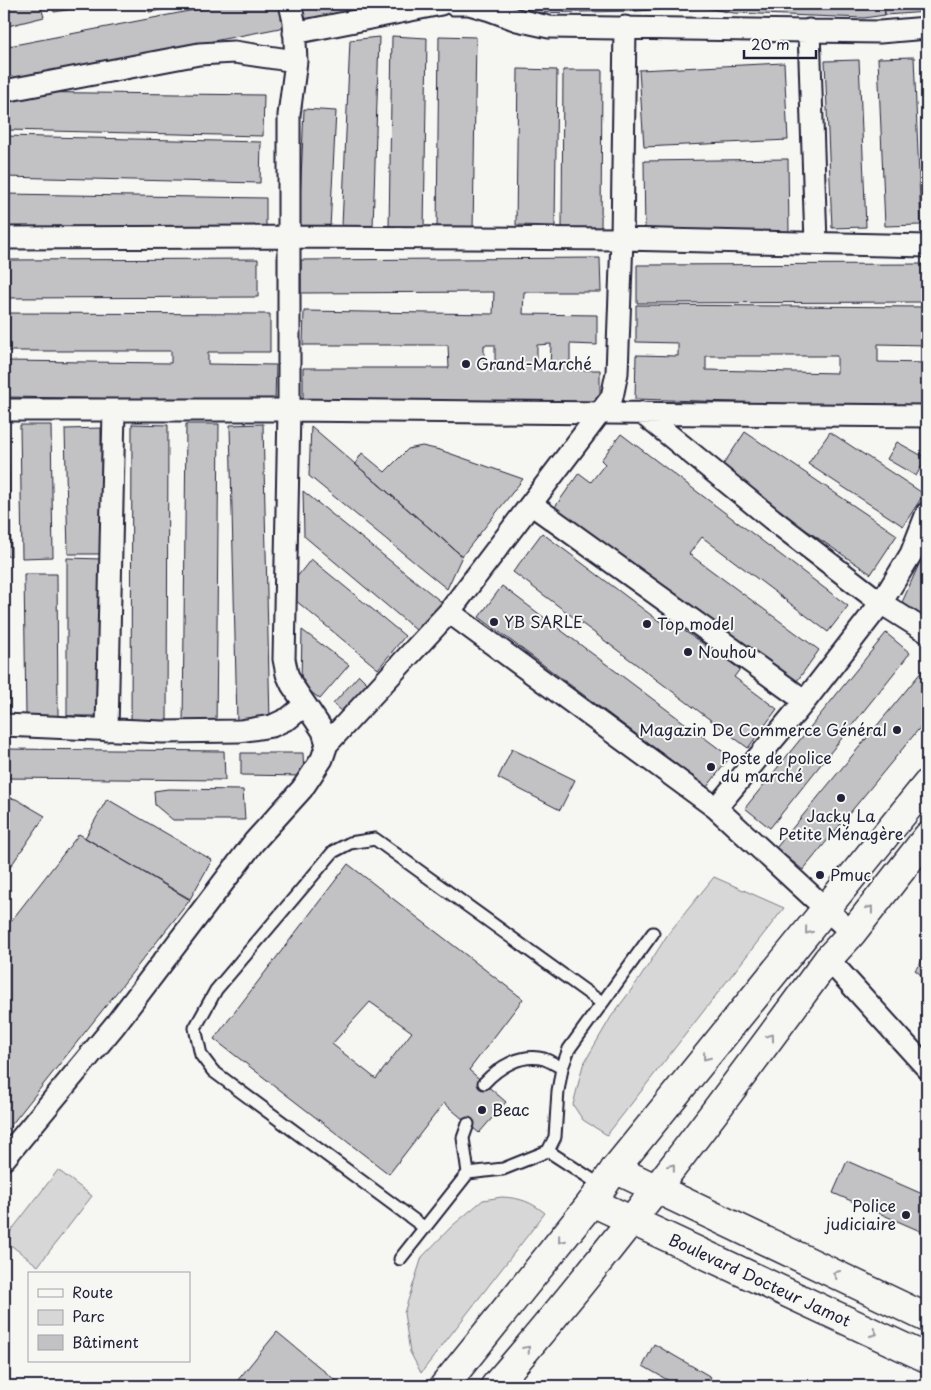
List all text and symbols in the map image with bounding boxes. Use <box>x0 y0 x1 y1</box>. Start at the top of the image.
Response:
scale bar <box>744 28 816 60</box>
text: 20 m <box>751 32 790 55</box>
place label: Grand-Marché <box>476 351 592 375</box>
marker: Grand-Marché <box>460 358 472 370</box>
place label: YB SARLE <box>504 609 583 633</box>
place label: Top model <box>657 611 734 635</box>
marker: YB SARLE <box>488 616 500 628</box>
marker: Top model <box>641 618 653 630</box>
place label: Nouhou <box>698 639 757 663</box>
marker: Nouhou <box>682 646 694 658</box>
place label: Magazin De Commerce Général <box>639 717 887 741</box>
marker: Magazin De Commerce Général <box>891 724 903 736</box>
place label: Poste de police du marché <box>721 745 832 787</box>
marker: Poste de police du marché <box>705 761 717 773</box>
marker: Jacky La Petite Ménagère <box>835 792 847 804</box>
place label: Jacky La Petite Ménagère <box>779 803 904 845</box>
place label: Pmuc <box>830 862 871 886</box>
marker: Pmuc <box>814 869 826 881</box>
one-way arrow <box>865 906 873 915</box>
one-way arrow <box>804 925 813 934</box>
one-way arrow <box>765 1034 773 1043</box>
one-way arrow <box>703 1051 711 1060</box>
place label: Beac <box>492 1097 529 1121</box>
marker: Beac <box>476 1104 488 1116</box>
one-way arrow <box>667 1164 675 1173</box>
place label: Police judiciaire <box>824 1193 896 1235</box>
marker: Police judiciaire <box>900 1209 912 1221</box>
street label: Boulevard Docteur Jamot <box>665 1226 855 1332</box>
one-way arrow <box>559 1234 567 1243</box>
one-way arrow <box>832 1270 841 1281</box>
legend <box>28 1272 190 1362</box>
text: Route <box>72 1280 113 1303</box>
text: Parc <box>72 1304 105 1327</box>
one-way arrow <box>869 1327 878 1337</box>
text: Bâtiment <box>72 1330 139 1353</box>
one-way arrow <box>521 1346 530 1355</box>

